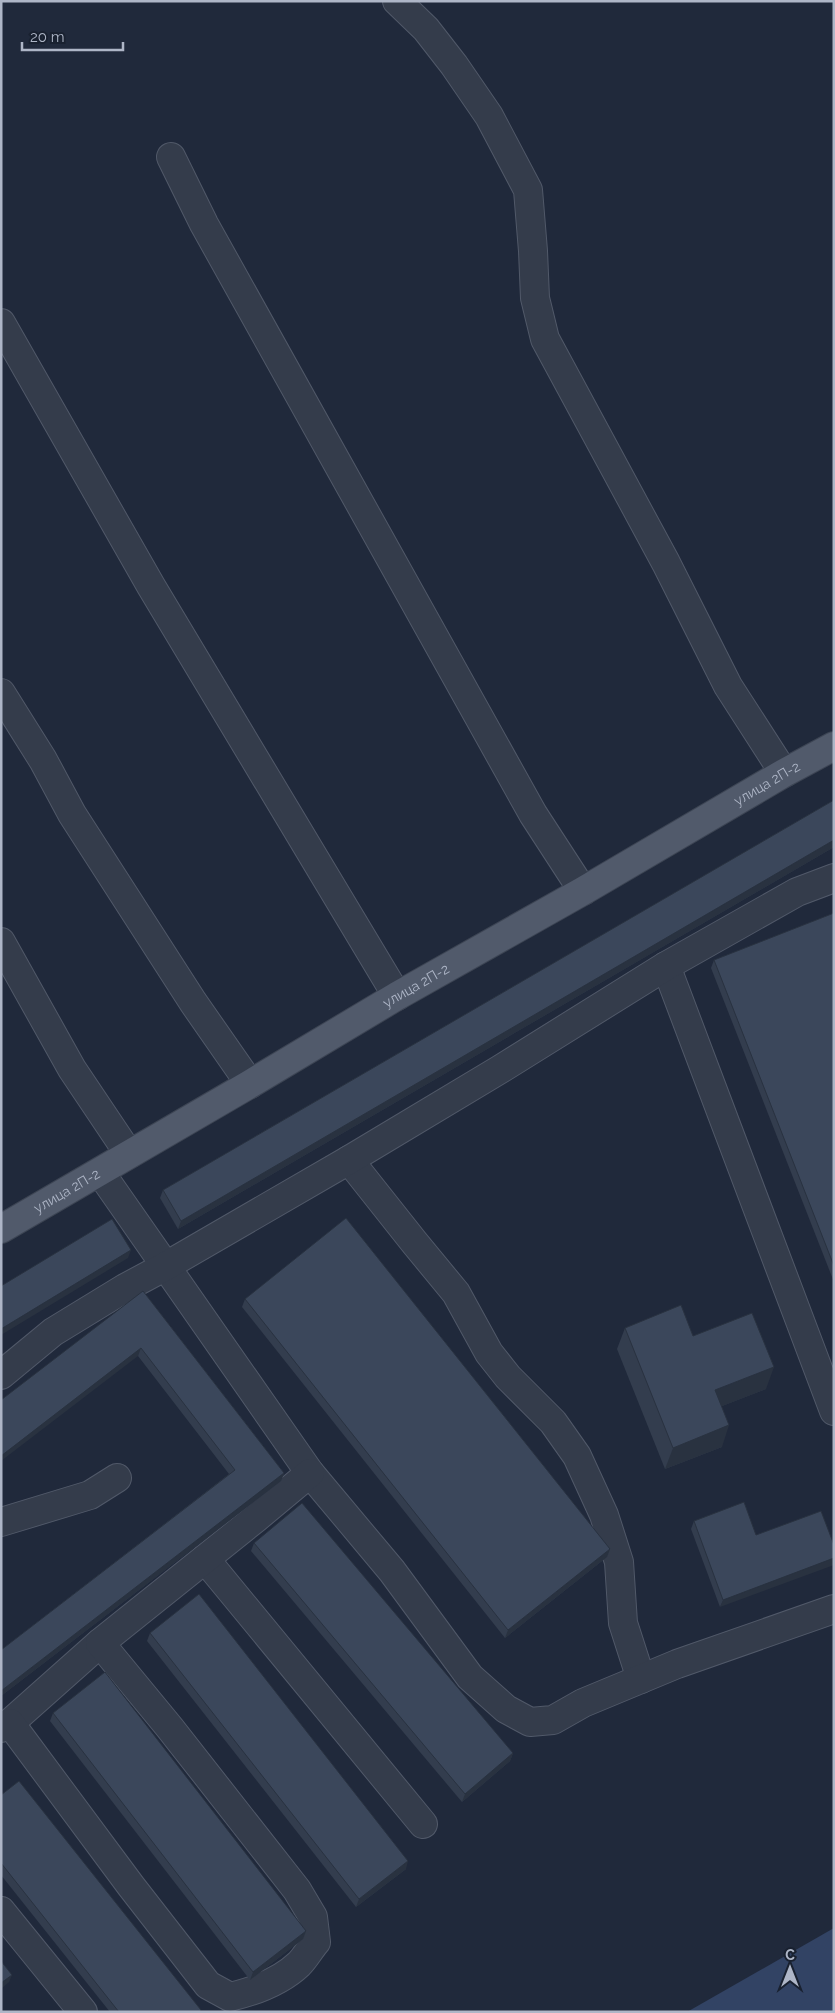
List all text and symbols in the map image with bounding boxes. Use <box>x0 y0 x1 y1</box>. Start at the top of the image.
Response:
scale bar <box>22 20 124 52</box>
text: 20 m <box>30 28 65 46</box>
street label: улица 2П-2 <box>731 758 802 809</box>
street label: улица 2П-2 <box>380 960 452 1011</box>
street label: улица 2П-2 <box>31 1165 103 1216</box>
north arrow <box>765 1943 815 1993</box>
text: С <box>785 1947 795 1963</box>

